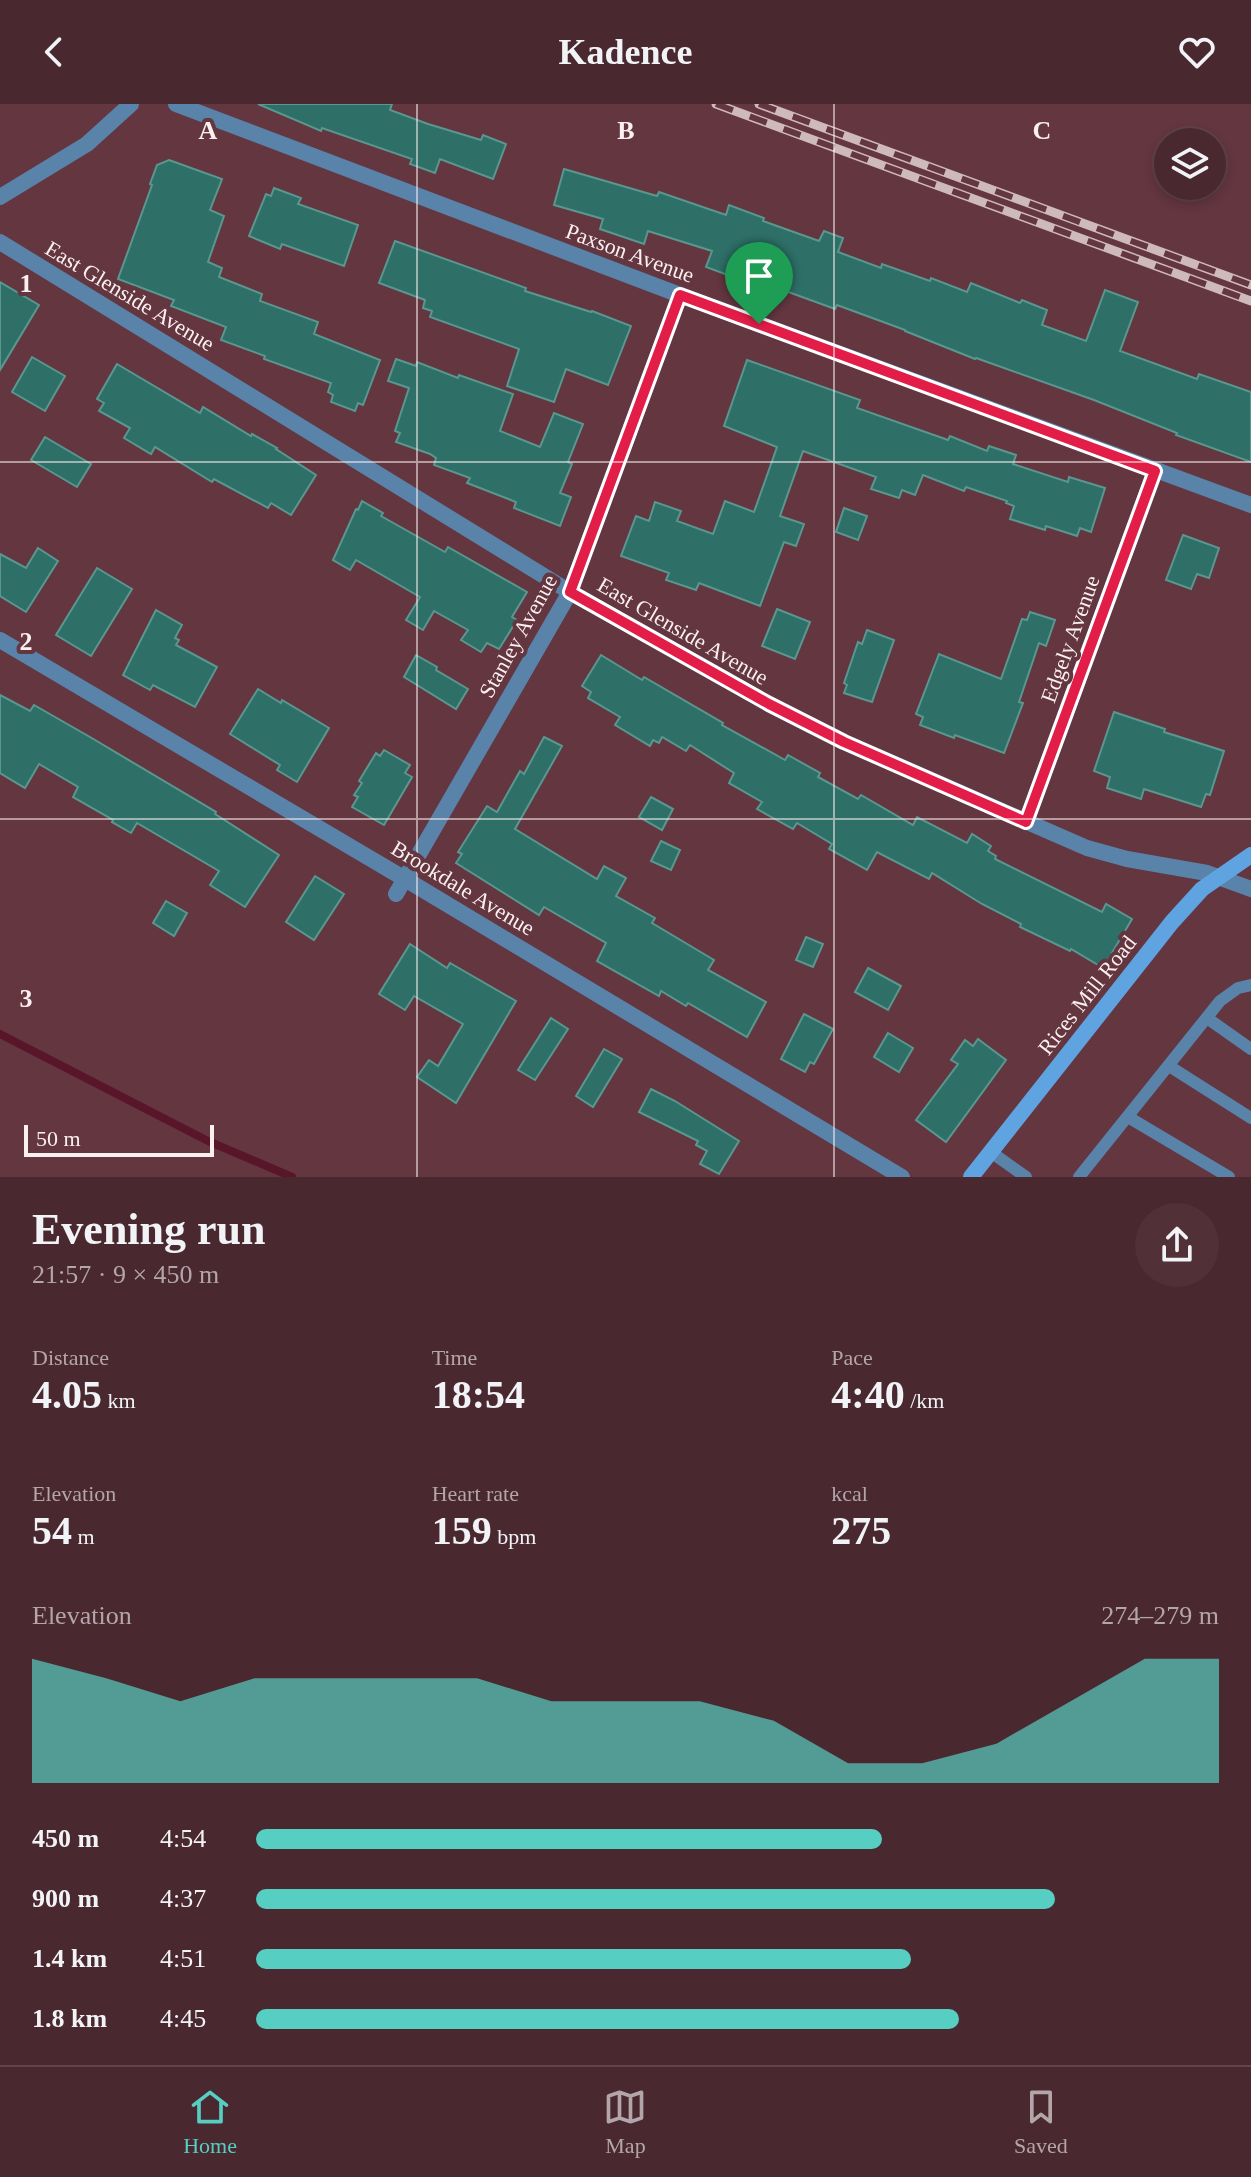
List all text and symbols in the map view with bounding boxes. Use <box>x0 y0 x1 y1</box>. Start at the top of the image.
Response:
icon: back <box>32 30 76 74</box>
icon: heart <box>1175 30 1219 74</box>
text: Kadence <box>559 32 692 72</box>
text: A <box>199 116 218 145</box>
text: B <box>617 116 635 145</box>
text: C <box>1033 116 1051 145</box>
map controls <box>1154 128 1226 200</box>
button: layers <box>1154 128 1226 200</box>
street label: Paxson Avenue <box>562 218 698 288</box>
street label: East Glenside Avenue <box>41 236 219 356</box>
pin <box>725 242 793 324</box>
icon: arrive <box>737 254 781 298</box>
text: 1 <box>20 269 33 298</box>
street label: Stanley Avenue <box>474 570 562 702</box>
street label: East Glenside Avenue <box>593 572 773 690</box>
street label: Edgely Avenue <box>1035 572 1105 706</box>
text: 2 <box>20 627 33 656</box>
street label: Brookdale Avenue <box>387 835 539 941</box>
street label: Rices Mill Road <box>1033 930 1141 1060</box>
text: 3 <box>20 984 33 1013</box>
scale bar <box>24 1121 214 1157</box>
text: 50 m <box>36 1126 81 1151</box>
button: share <box>1135 1203 1219 1287</box>
text: Evening run <box>32 1205 266 1254</box>
text: 21:57 · 9 × 450 m <box>32 1260 219 1289</box>
text: Distance <box>32 1345 109 1370</box>
text: Time <box>432 1345 477 1370</box>
text: Pace <box>831 1345 873 1370</box>
text: 4.05 <box>32 1372 102 1417</box>
text: 18:54 <box>432 1372 525 1417</box>
text: 4:40 <box>831 1372 905 1417</box>
text: km <box>102 1388 136 1413</box>
text: /km <box>905 1388 944 1413</box>
text: Elevation <box>32 1481 116 1506</box>
text: Heart rate <box>432 1481 519 1506</box>
text: kcal <box>831 1481 868 1506</box>
text: 54 <box>32 1508 72 1553</box>
text: 159 <box>432 1508 492 1553</box>
text: 275 <box>831 1508 891 1553</box>
text: m <box>72 1524 95 1549</box>
text: bpm <box>492 1524 536 1549</box>
text: Elevation <box>32 1601 132 1630</box>
text: 274–279 m <box>1101 1601 1219 1630</box>
text: 450 m <box>32 1824 99 1853</box>
text: 4:54 <box>160 1824 206 1853</box>
text: 900 m <box>32 1884 99 1913</box>
text: 4:37 <box>160 1884 206 1913</box>
text: 1.4 km <box>32 1944 107 1973</box>
text: 4:51 <box>160 1944 206 1973</box>
text: 1.8 km <box>32 2004 107 2033</box>
text: 4:45 <box>160 2004 206 2033</box>
tab: Home <box>183 2085 237 2159</box>
tab: Map <box>603 2085 647 2159</box>
tab: Saved <box>1014 2085 1068 2159</box>

